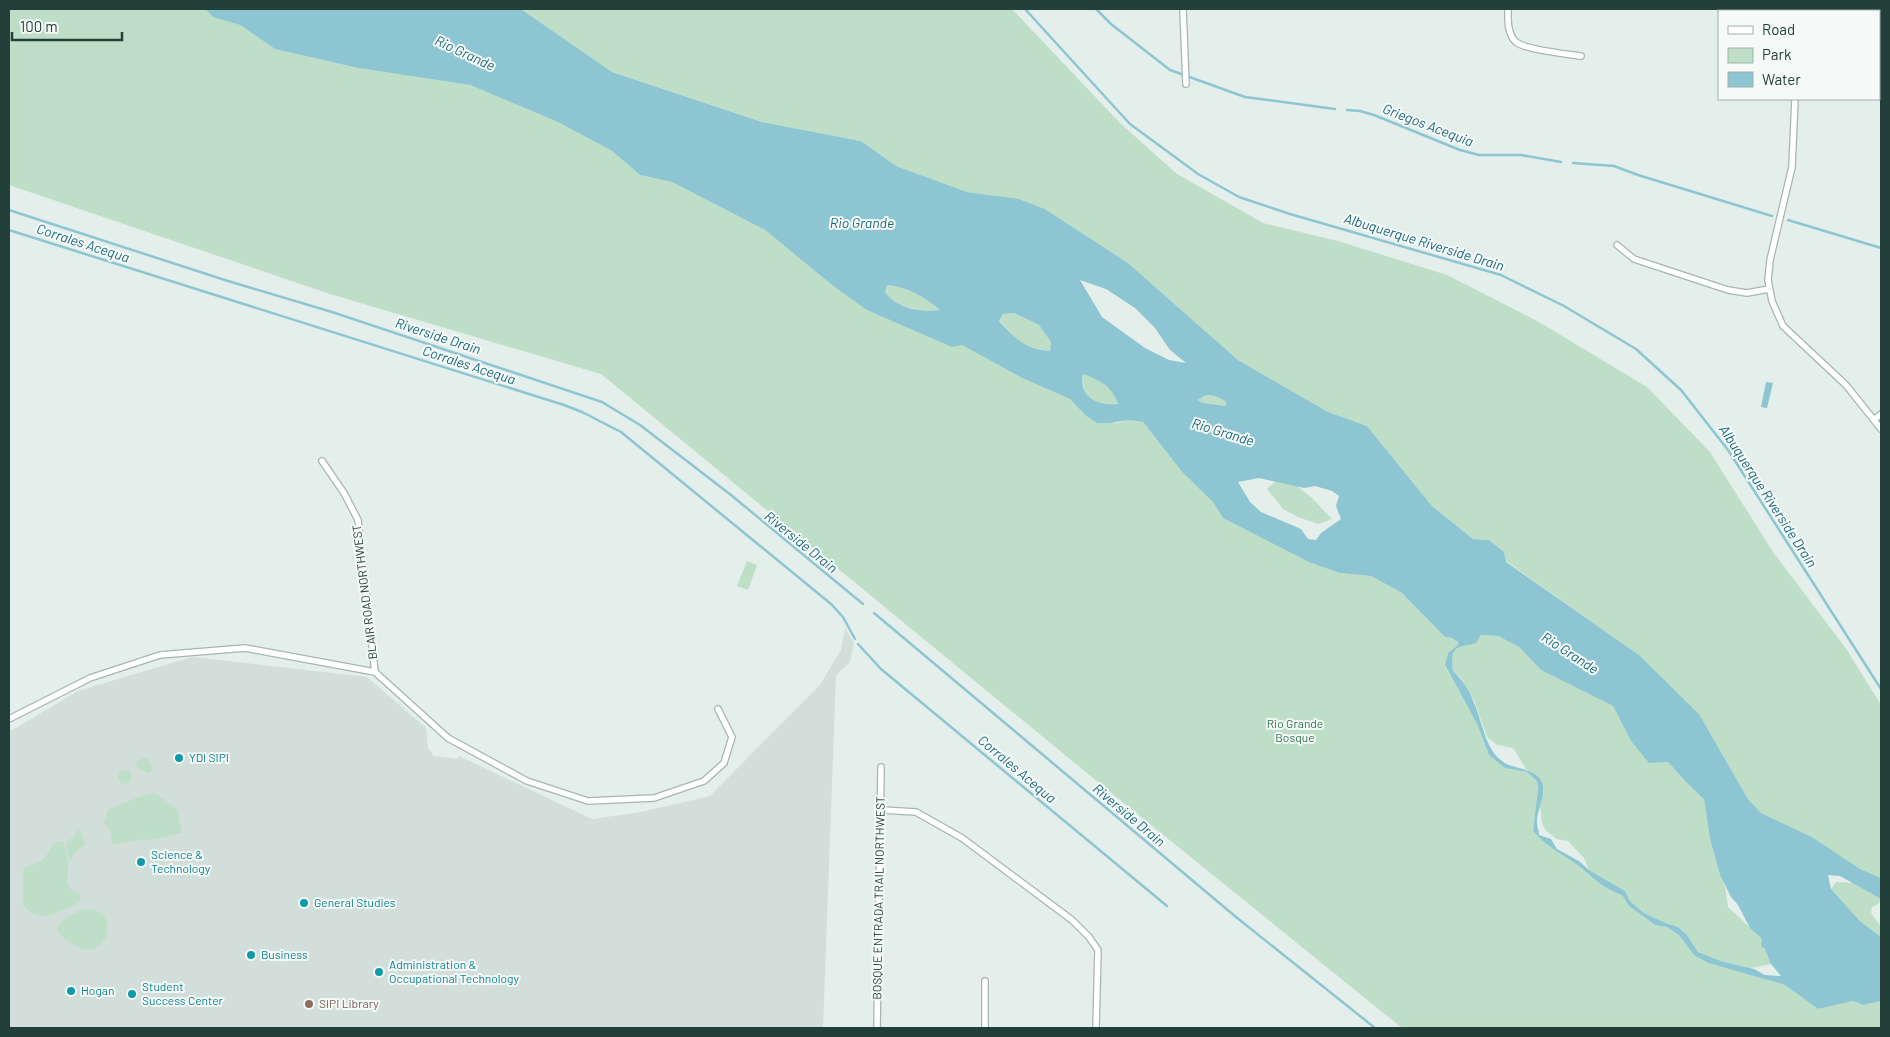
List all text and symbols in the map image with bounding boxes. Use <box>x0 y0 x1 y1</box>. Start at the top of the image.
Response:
scale bar <box>12 10 122 42</box>
legend <box>1718 10 1880 100</box>
text: 100 m <box>20 17 58 35</box>
text: Road <box>1762 20 1795 38</box>
water label: Rio Grande <box>432 31 498 74</box>
text: Park <box>1762 45 1792 63</box>
text: Water <box>1762 70 1801 88</box>
water label: Griegos Acequia <box>1380 99 1476 150</box>
water label: Albuquerque Riverside Drain <box>1342 209 1506 274</box>
water label: Rio Grande <box>830 214 894 231</box>
water label: Corrales Acequa <box>35 219 132 266</box>
water label: Riverside Drain <box>393 314 483 357</box>
water label: Corrales Acequa <box>421 341 518 388</box>
water label: Rio Grande <box>1190 414 1256 449</box>
water label: Albuquerque Riverside Drain <box>1716 421 1821 570</box>
water label: Riverside Drain <box>761 507 841 576</box>
street label: BLAIR ROAD NORTHWEST <box>349 524 379 660</box>
water label: Rio Grande <box>1539 628 1602 677</box>
park label: Rio Grande Bosque <box>1267 716 1323 744</box>
water label: Corrales Acequa <box>975 731 1060 806</box>
place label: YDI SIPI <box>189 750 229 764</box>
marker: YDI SIPI <box>173 752 185 764</box>
water label: Riverside Drain <box>1090 780 1169 850</box>
street label: BOSQUE ENTRADA TRAIL NORTHWEST <box>869 796 887 1000</box>
place label: Science & Technology <box>151 847 211 875</box>
marker: Science & Technology <box>135 856 147 868</box>
place label: General Studies <box>314 895 396 909</box>
marker: General Studies <box>298 897 310 909</box>
place label: Business <box>261 947 308 961</box>
marker: Business <box>245 949 257 961</box>
place label: Administration & Occupational Technology <box>389 957 520 985</box>
marker: Administration & Occupational Technology <box>373 966 385 978</box>
place label: Student Success Center <box>142 979 224 1007</box>
place label: Hogan <box>81 983 114 997</box>
marker: Hogan <box>65 985 77 997</box>
marker: Student Success Center <box>126 988 138 1000</box>
place label: SIPI Library <box>319 996 379 1010</box>
marker: SIPI Library <box>303 998 315 1010</box>

